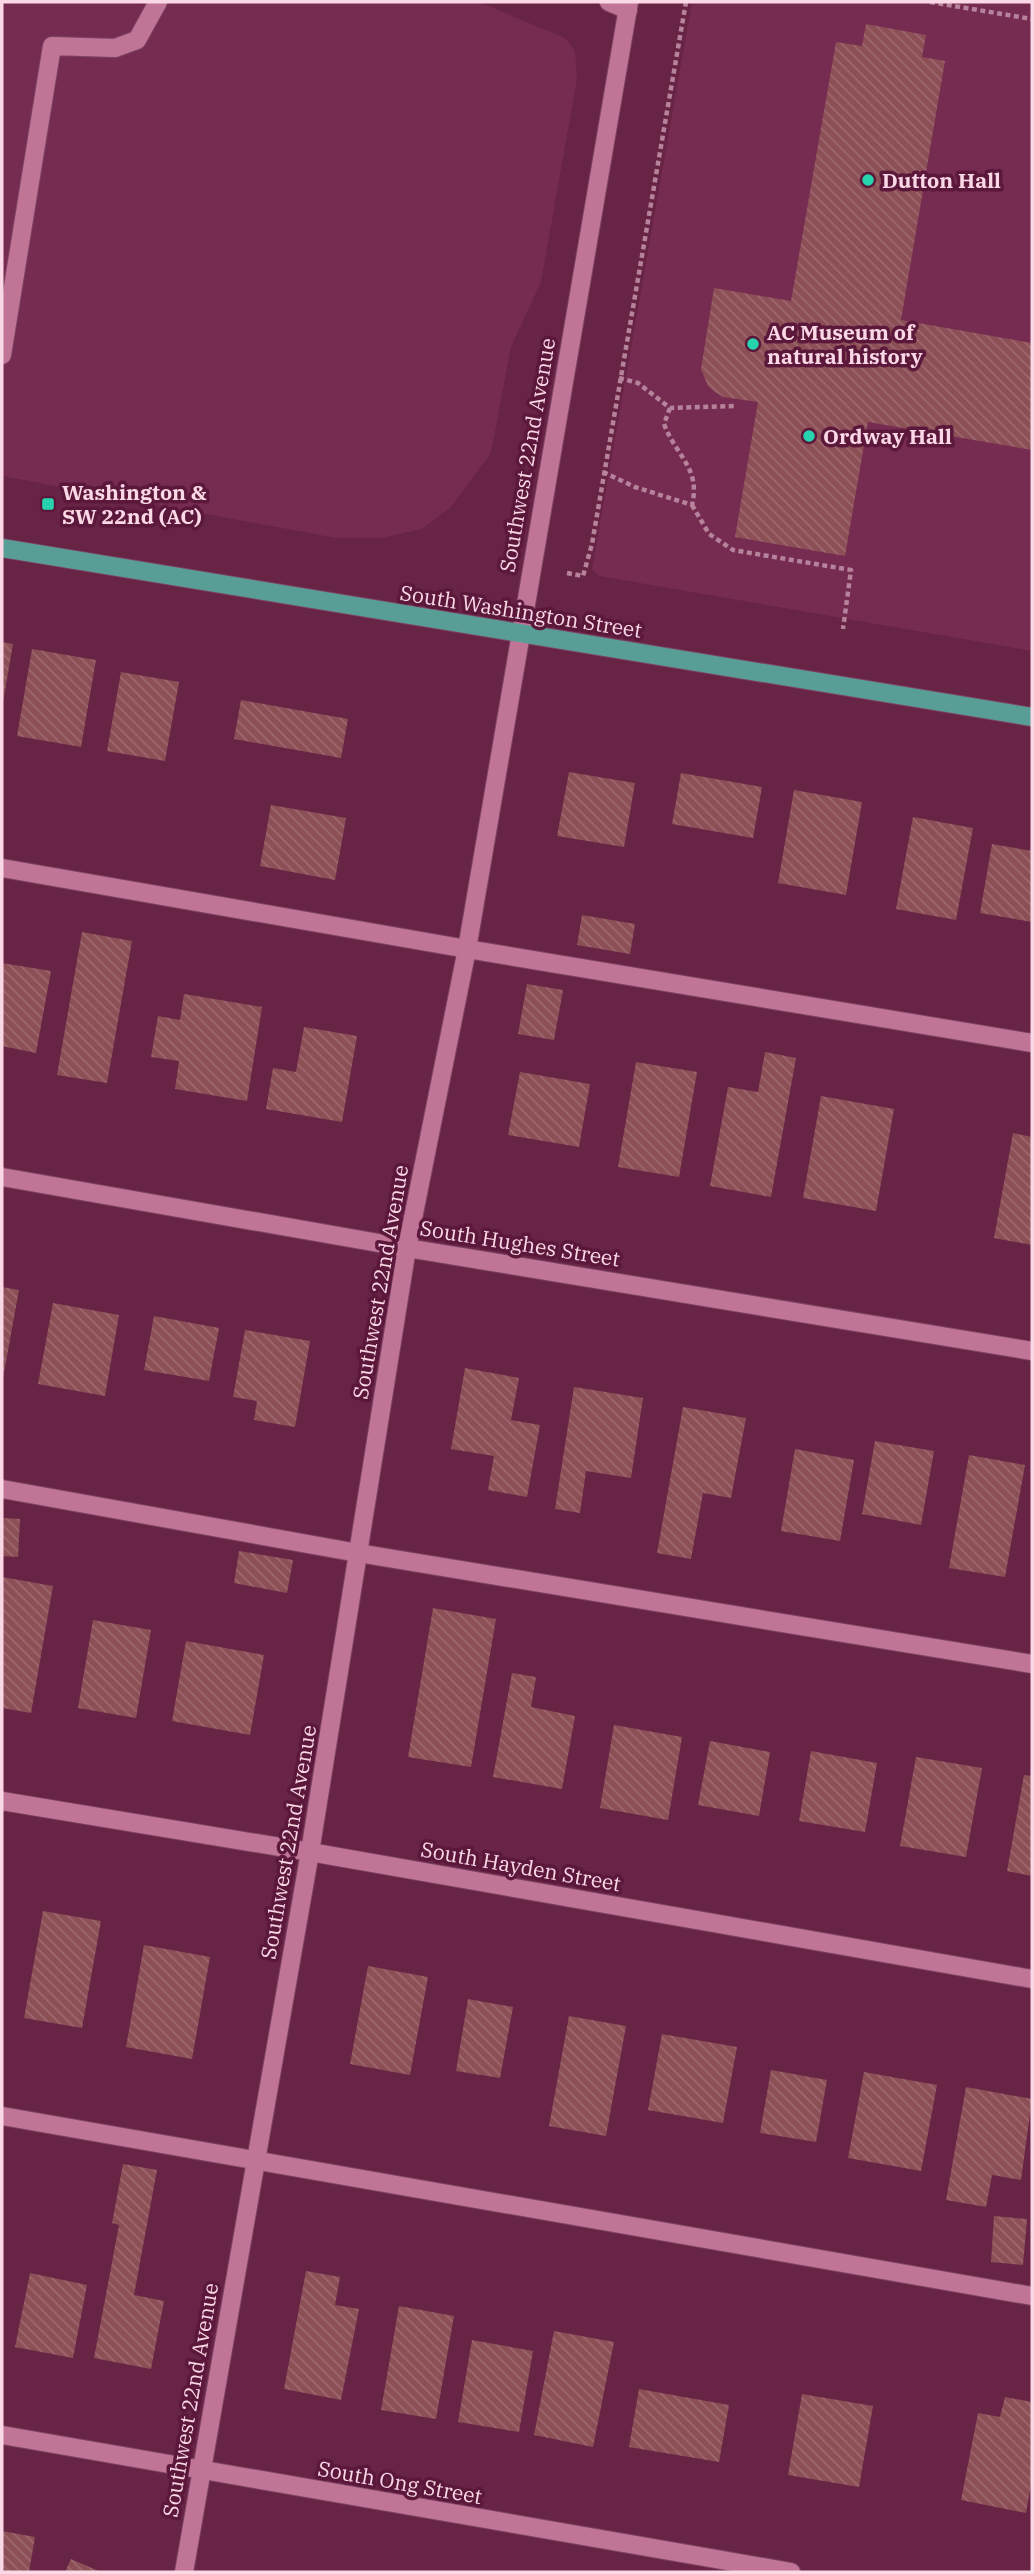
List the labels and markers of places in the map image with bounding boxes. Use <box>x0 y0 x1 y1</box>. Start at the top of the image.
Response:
place label: Dutton Hall <box>882 166 1001 194</box>
marker: Dutton Hall <box>860 172 876 188</box>
place label: AC Museum of natural history <box>767 318 923 370</box>
marker: AC Museum of natural history <box>745 336 761 352</box>
place label: Ordway Hall <box>823 422 952 450</box>
marker: Ordway Hall <box>801 428 817 444</box>
place label: Washington & SW 22nd (AC) <box>62 478 207 530</box>
marker: Washington & SW 22nd (AC) <box>40 496 56 512</box>

